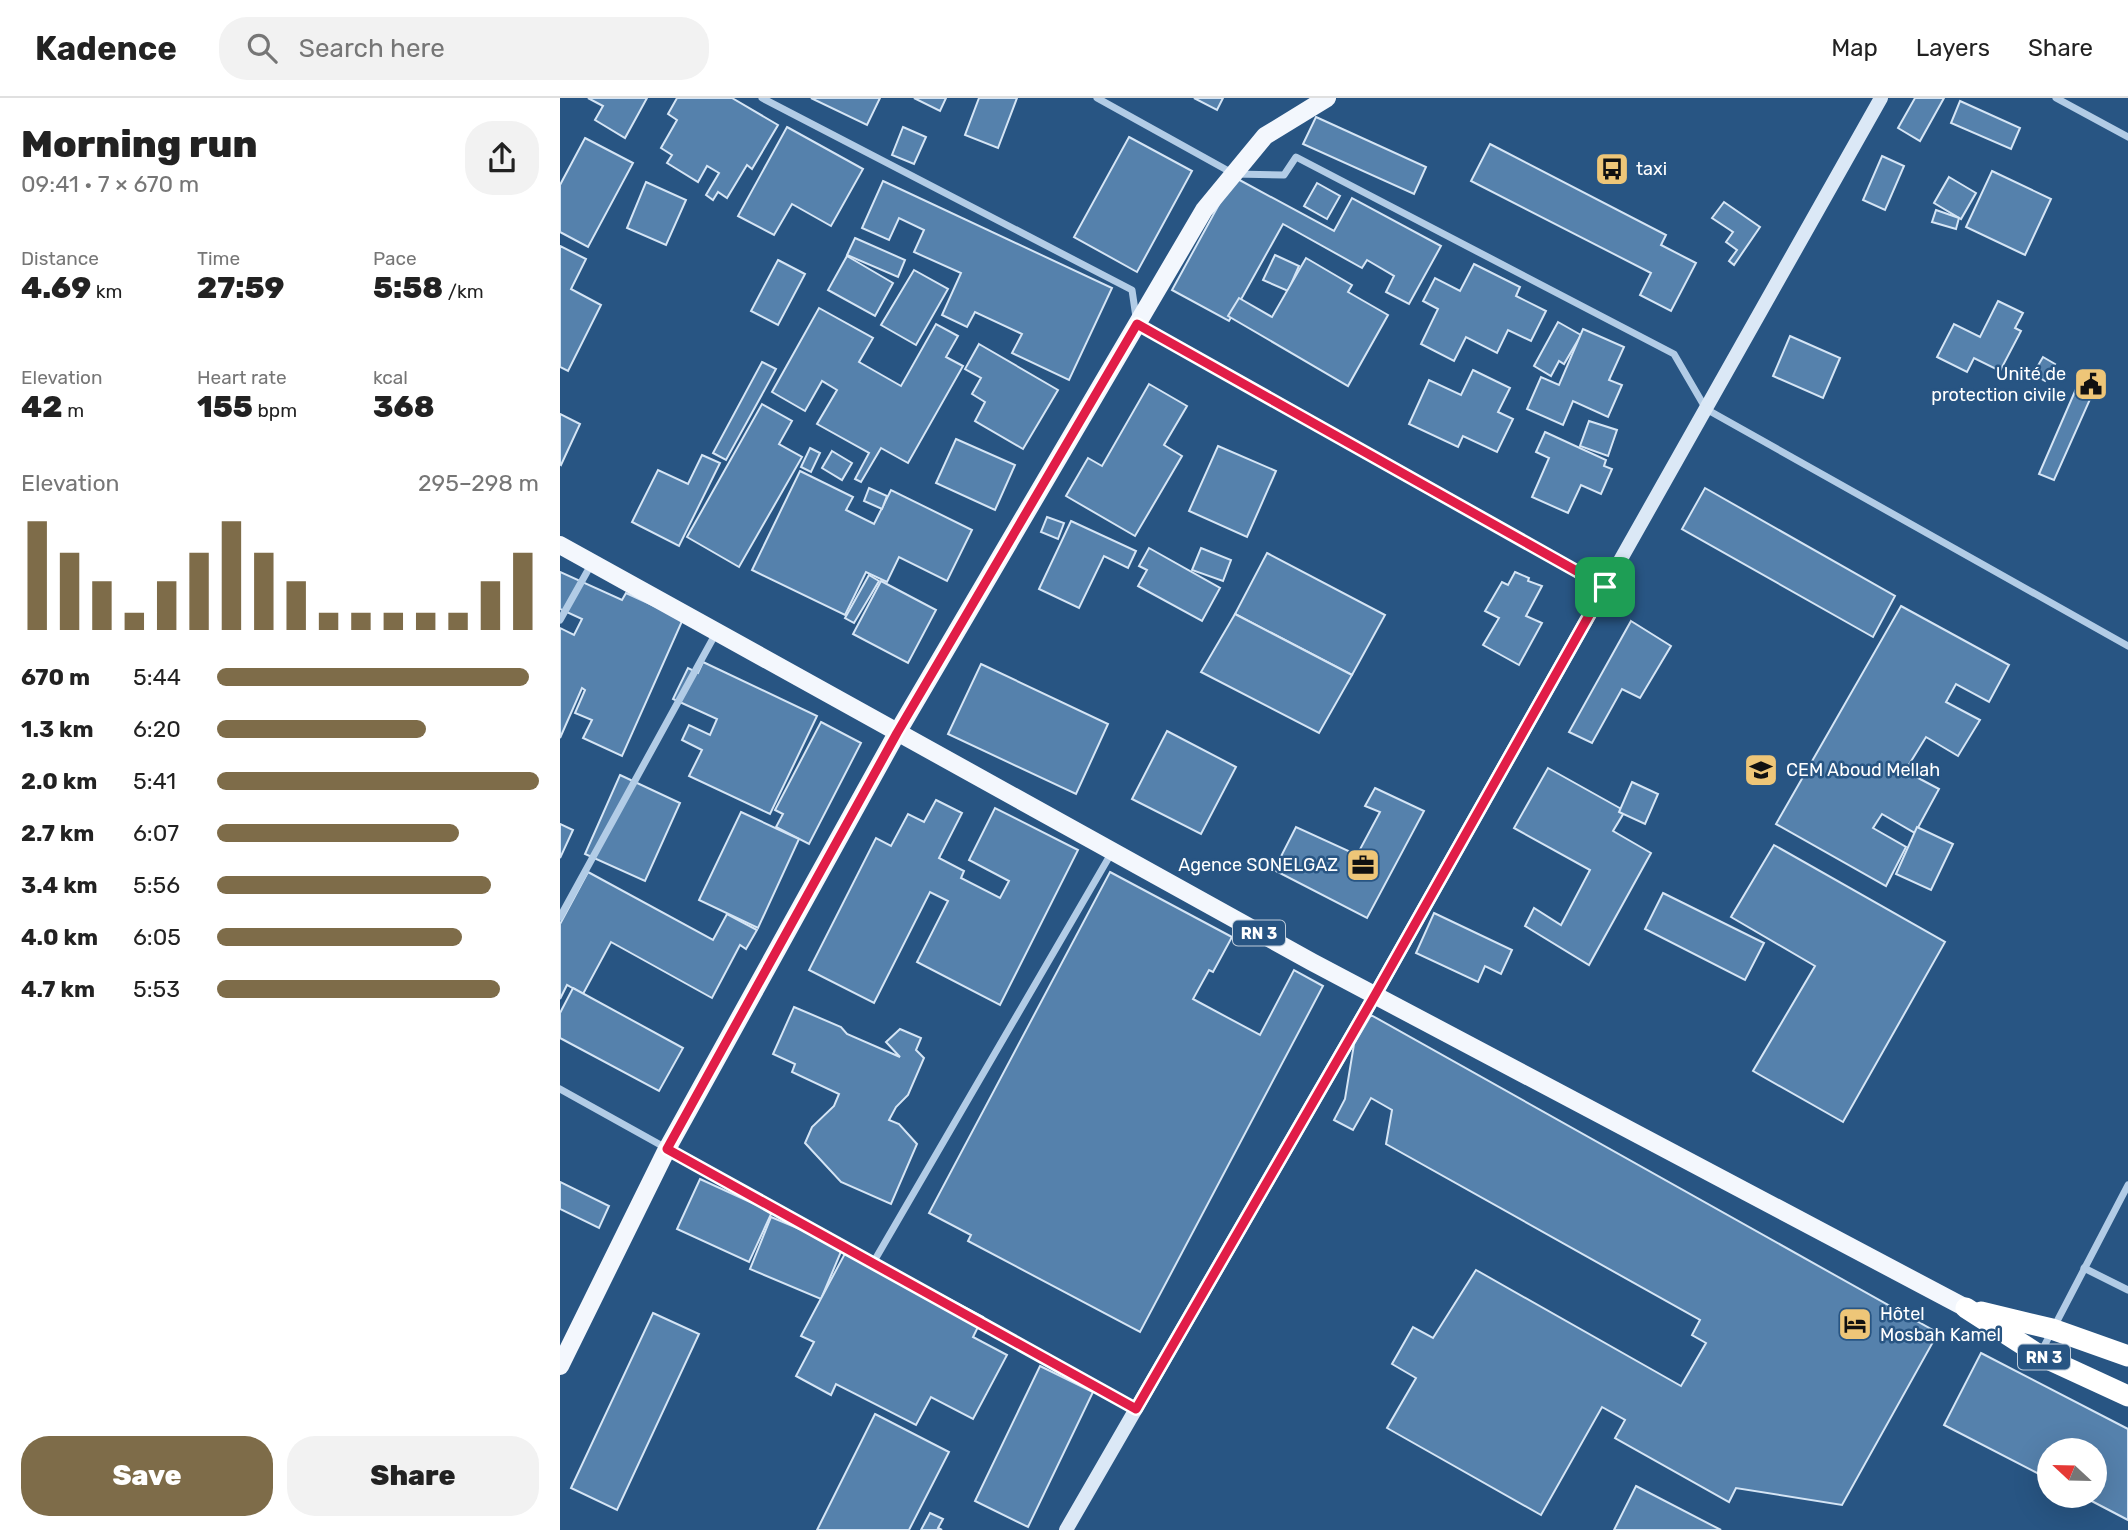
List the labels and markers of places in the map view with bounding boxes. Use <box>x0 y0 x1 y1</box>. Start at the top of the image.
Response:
bus stop icon: taxi <box>1593 150 1631 188</box>
place label: taxi <box>1636 158 1667 180</box>
place label: Unité de protection civile <box>1931 363 2066 406</box>
public building icon: Unité de protection civile <box>2072 365 2110 403</box>
pin <box>1575 557 1635 617</box>
school or university icon: CEM Aboud Mellah <box>1742 751 1780 789</box>
place label: CEM Aboud Mellah <box>1786 759 1940 781</box>
office icon: Agence SONELGAZ <box>1344 846 1382 884</box>
place label: Agence SONELGAZ <box>1178 854 1338 876</box>
place label: Hôtel Mosbah Kamel <box>1880 1303 2001 1346</box>
hotel icon: Hôtel Mosbah Kamel <box>1836 1305 1874 1343</box>

